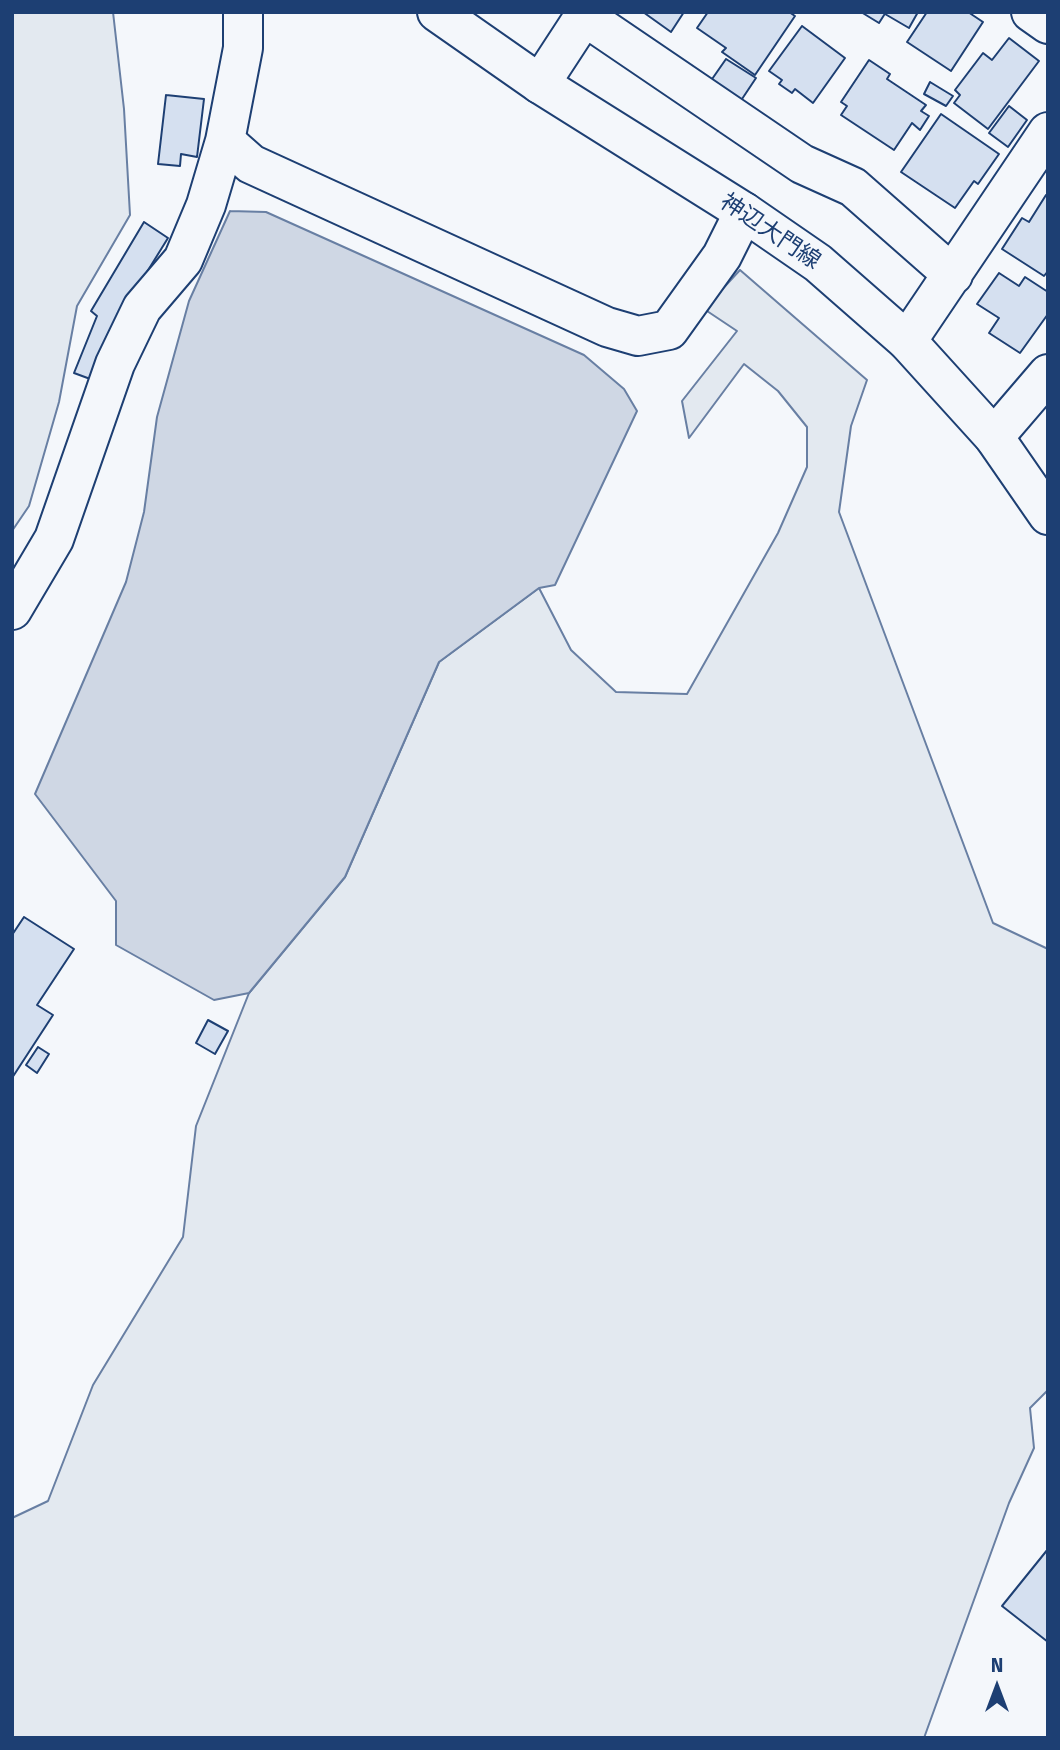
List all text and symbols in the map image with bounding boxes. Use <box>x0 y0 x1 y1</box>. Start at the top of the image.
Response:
street label: 神辺大門線 <box>715 188 825 276</box>
north arrow <box>962 1652 1032 1722</box>
text: N <box>991 1654 1003 1677</box>

